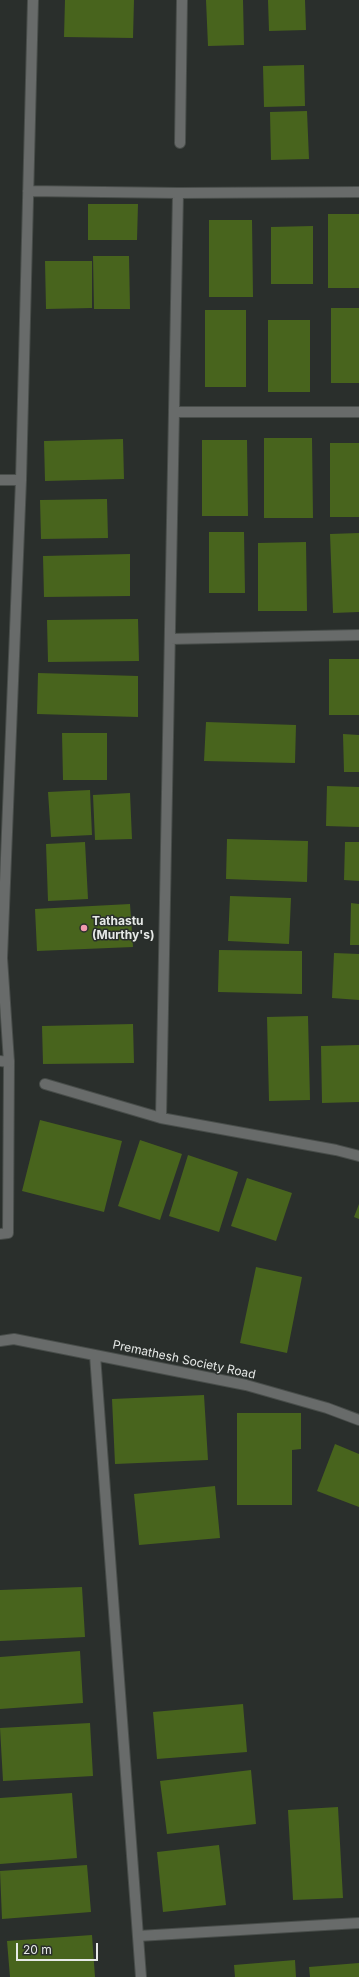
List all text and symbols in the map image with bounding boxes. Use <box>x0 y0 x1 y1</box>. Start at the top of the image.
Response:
place label: Tathastu (Murthy's) <box>92 914 154 942</box>
marker: Tathastu (Murthy's) <box>79 923 89 933</box>
street label: Premathesh Society Road <box>111 1338 257 1382</box>
scale bar <box>18 1935 100 1961</box>
text: 20 m <box>23 1942 52 1957</box>

